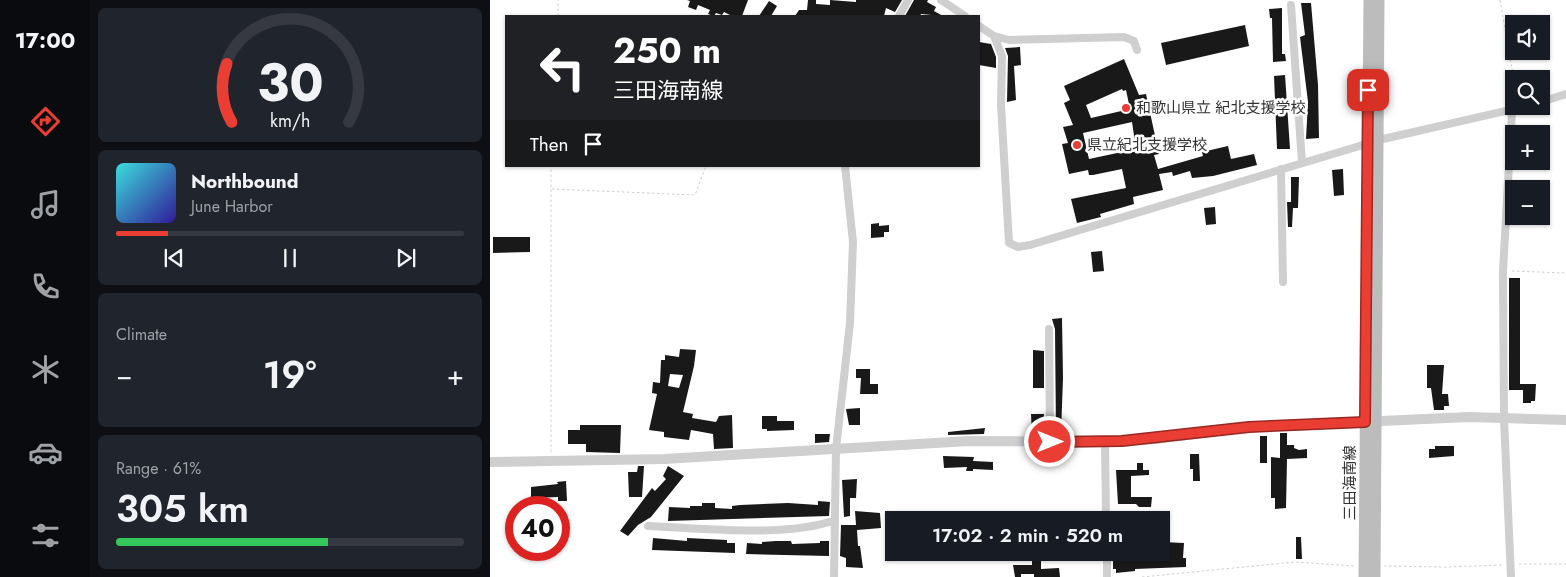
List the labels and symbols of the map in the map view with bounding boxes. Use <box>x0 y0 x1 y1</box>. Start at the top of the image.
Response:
pin <box>1347 69 1389 111</box>
place label: 和歌山県立 紀北支援学校 <box>1136 97 1306 119</box>
marker: 和歌山県立 紀北支援学校 <box>1120 102 1132 114</box>
place label: 県立紀北支援学校 <box>1087 134 1207 156</box>
marker: 県立紀北支援学校 <box>1071 139 1083 151</box>
position arrow <box>1023 415 1075 467</box>
street label: 三田海南線 <box>1339 445 1361 521</box>
speed limit sign: 40 <box>505 496 570 561</box>

